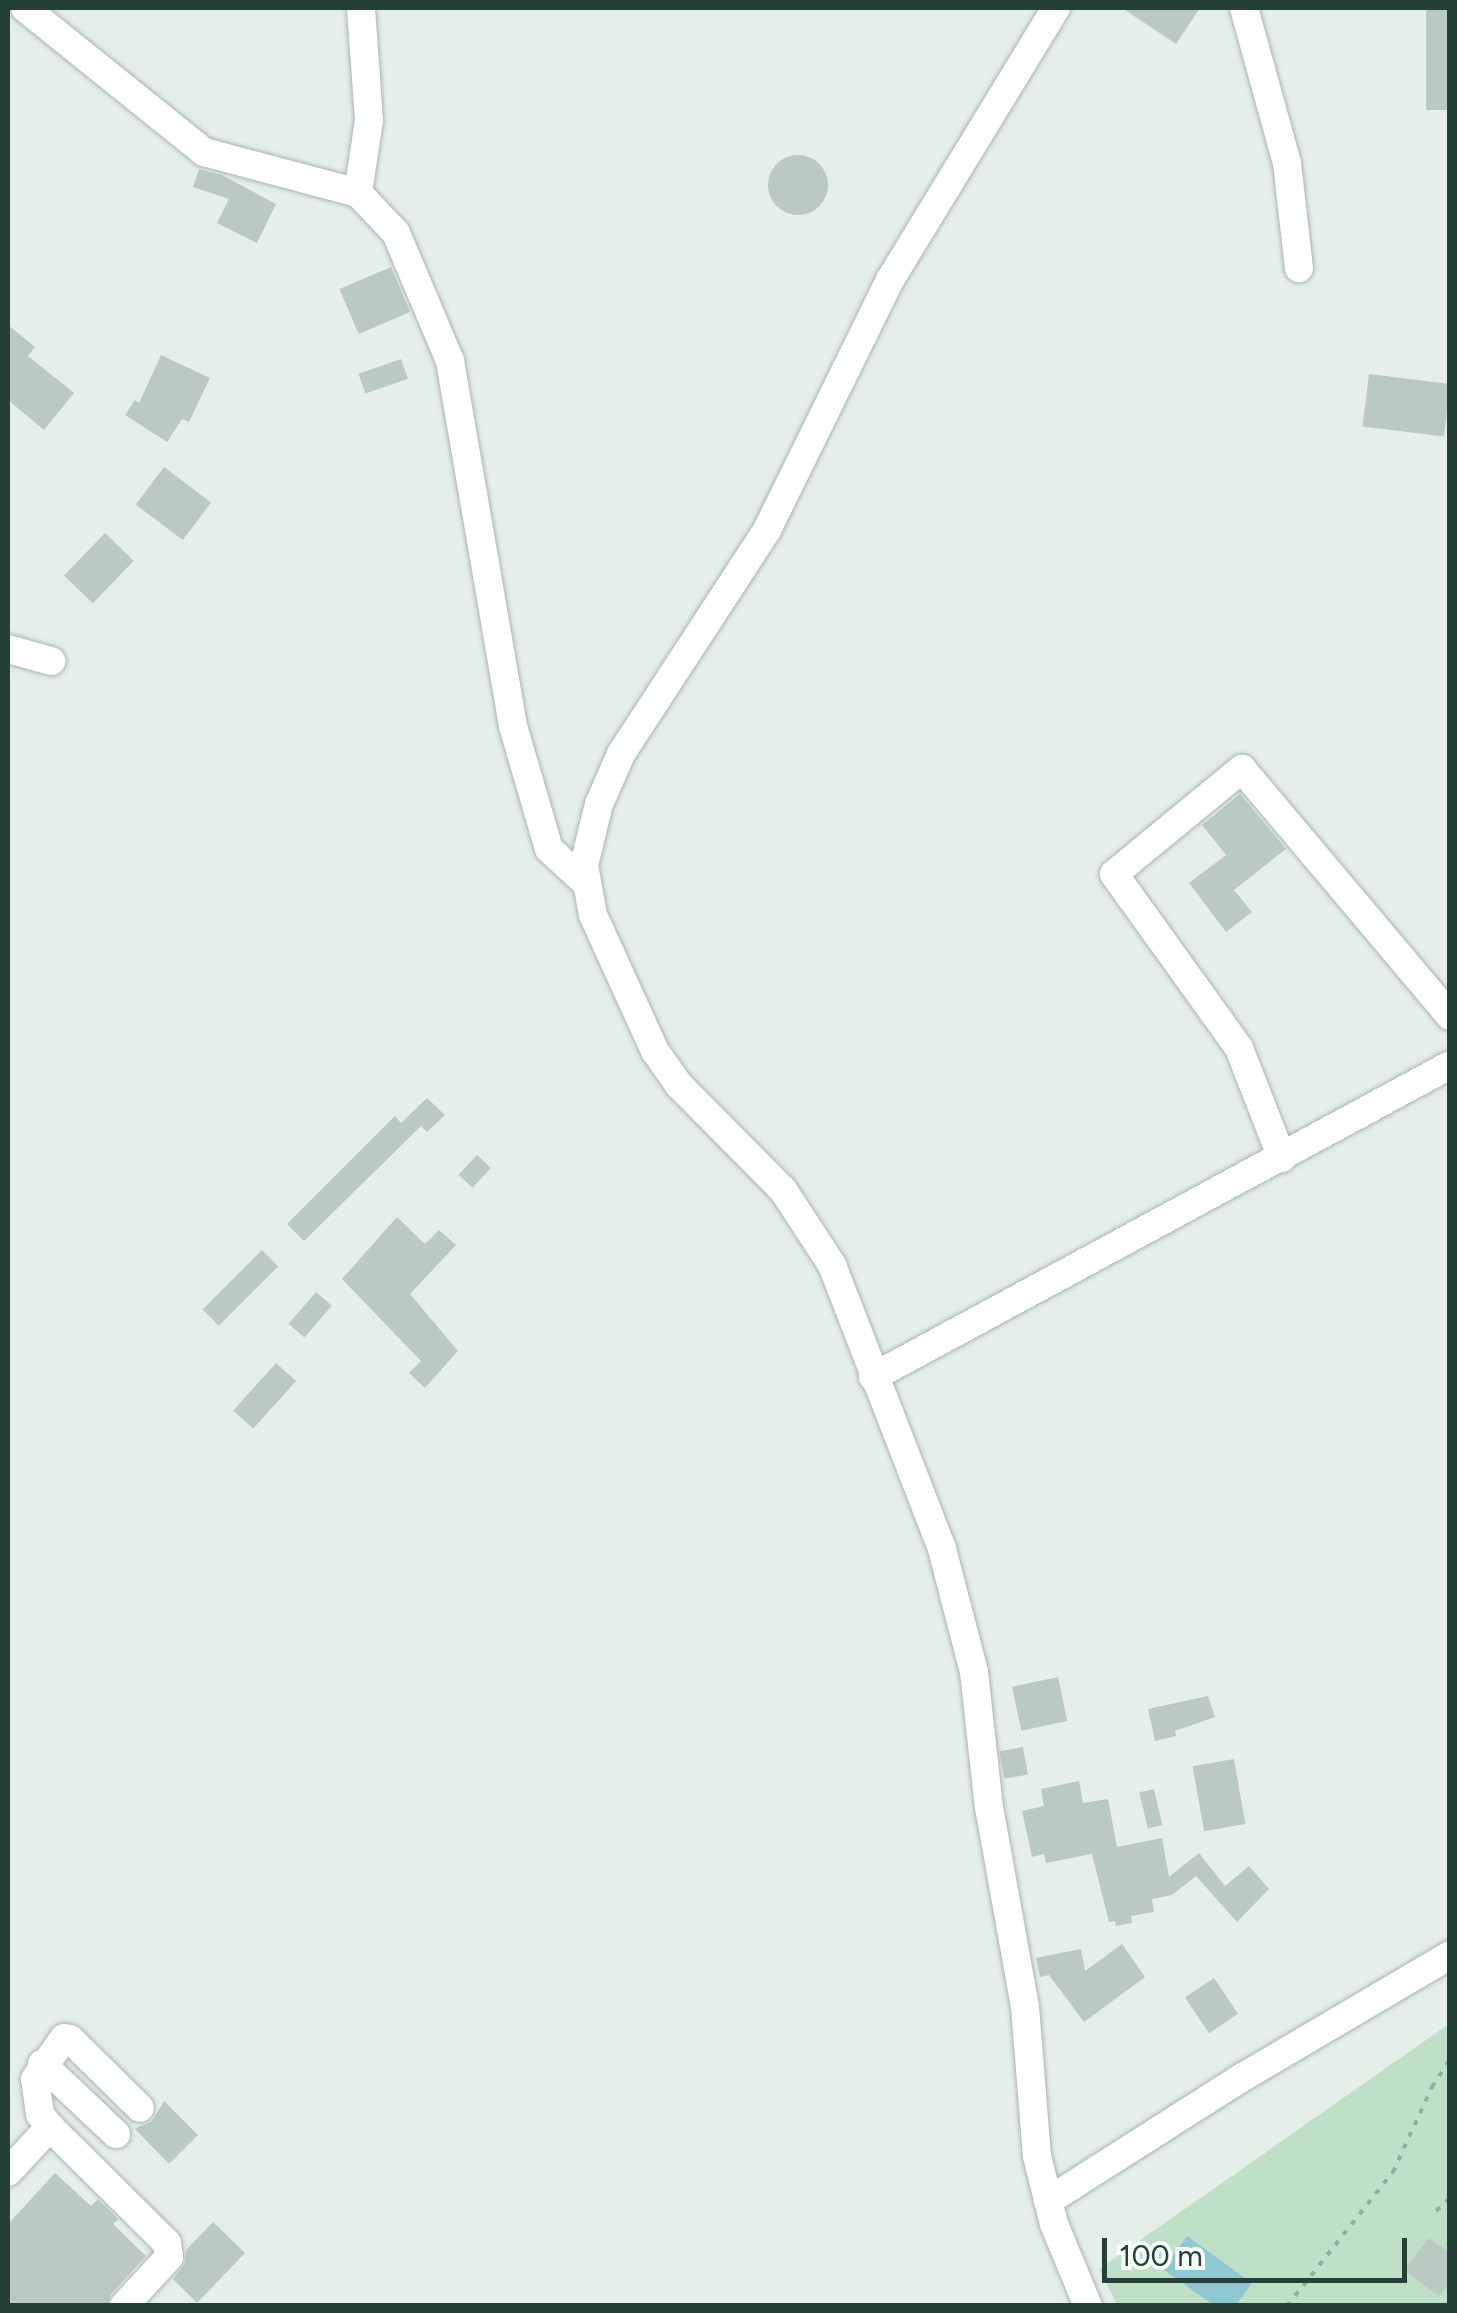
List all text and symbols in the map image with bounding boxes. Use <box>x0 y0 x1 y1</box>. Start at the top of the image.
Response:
scale bar <box>1107 2218 1412 2280</box>
text: 100 m <box>1119 2237 1203 2274</box>

